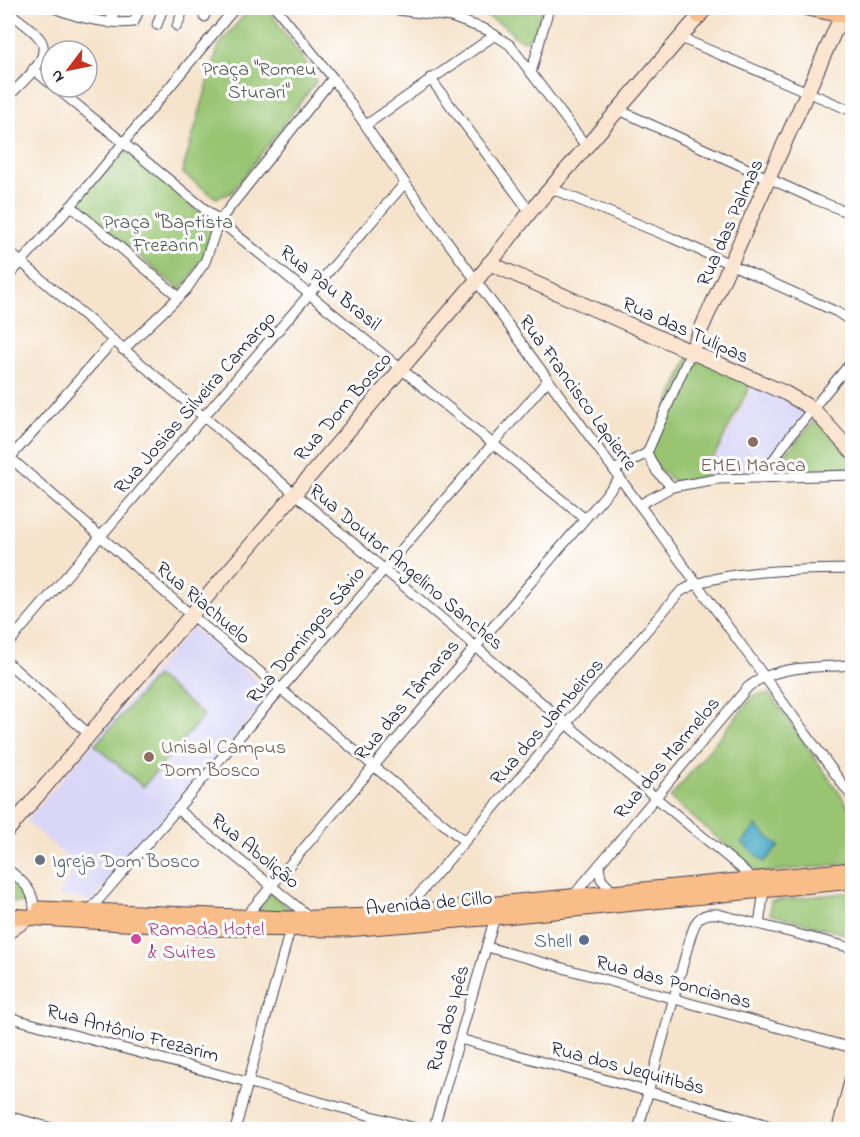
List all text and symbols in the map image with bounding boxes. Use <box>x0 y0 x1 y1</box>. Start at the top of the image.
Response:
north arrow <box>39 39 99 99</box>
park label: Praça "Romeu Sturari" <box>202 56 316 108</box>
text: N <box>45 65 71 87</box>
street label: Rua das Palmas <box>690 155 772 291</box>
park label: Praça "Baptista Frezarin" <box>103 209 233 261</box>
street label: Rua Pau Brasil <box>272 239 387 339</box>
street label: Rua das Tulipas <box>617 290 753 372</box>
street label: Rua Josias Silveira Camargo <box>108 306 285 502</box>
street label: Rua Francisco Lapierre <box>510 310 644 477</box>
street label: Rua Dom Bosco <box>288 346 400 469</box>
marker: EMEI Maraca <box>746 435 760 449</box>
place label: EMEI Maraca <box>700 452 806 481</box>
street label: Rua Doutor Angelino Sanches <box>301 478 509 659</box>
street label: Rua Riachuelo <box>149 555 256 652</box>
street label: Rua Domingos Sávio <box>241 561 374 711</box>
street label: Rua das Tâmaras <box>348 633 468 768</box>
street label: Rua dos Jambeiros <box>484 652 612 793</box>
street label: Rua dos Marmelos <box>608 691 728 826</box>
place label: Unisal Campus Dom Bosco <box>160 734 286 786</box>
marker: Unisal Campus Dom Bosco <box>142 750 156 764</box>
street label: Rua Abolição <box>204 807 305 897</box>
place label: Igreja Dom Bosco <box>52 848 200 878</box>
marker: Igreja Dom Bosco <box>33 853 47 867</box>
street label: Avenida de Cillo <box>365 885 494 924</box>
place label: Ramada Hotel & Suites <box>148 916 264 968</box>
place label: Shell <box>534 928 572 957</box>
marker: Ramada Hotel & Suites <box>129 932 143 946</box>
marker: Shell <box>577 933 591 947</box>
street label: Rua das Poncianas <box>592 949 754 1018</box>
street label: Rua dos Ipês <box>420 962 478 1075</box>
street label: Rua Antônio Frezarim <box>43 997 222 1071</box>
street label: Rua dos Jequitibás <box>547 1035 708 1104</box>

